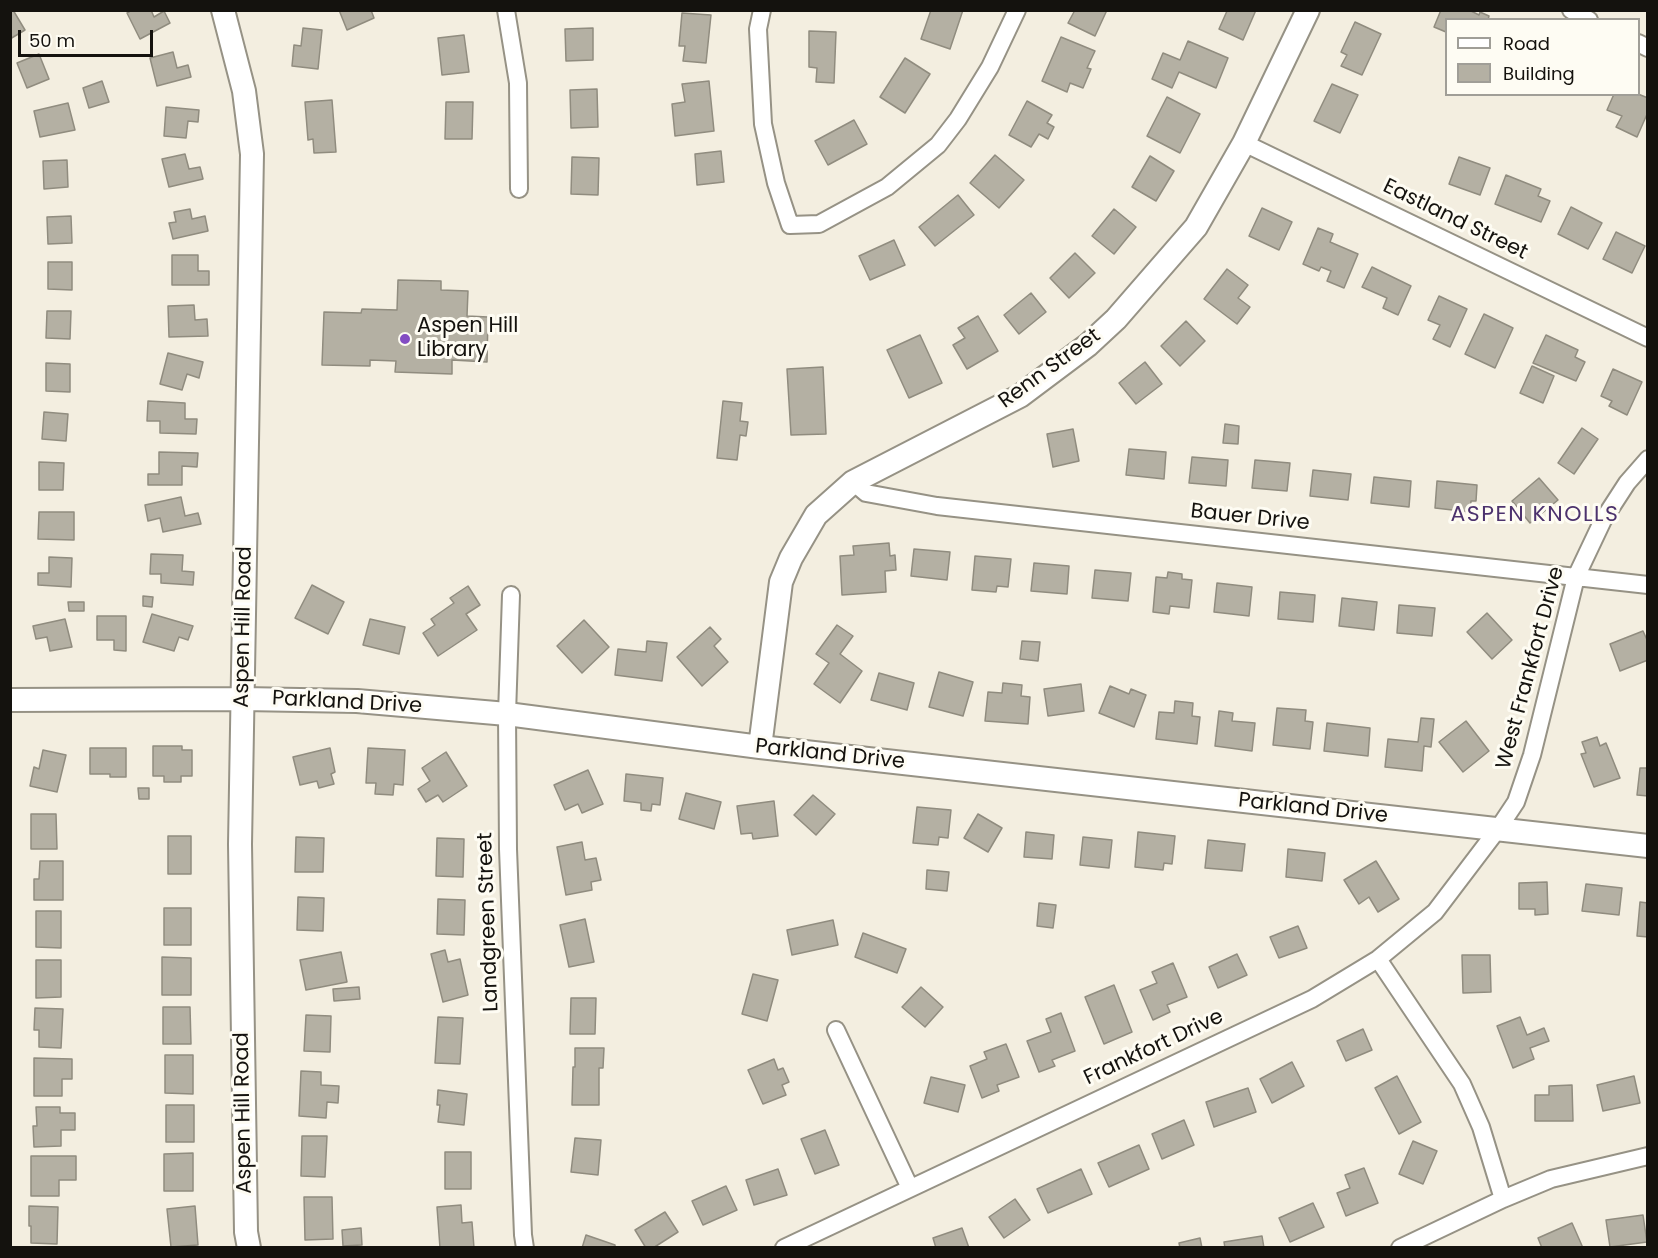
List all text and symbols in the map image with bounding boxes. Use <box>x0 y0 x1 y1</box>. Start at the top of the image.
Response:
scale bar <box>21 18 156 56</box>
legend <box>1445 18 1640 96</box>
text: 50 m <box>29 28 75 53</box>
text: Road <box>1503 31 1550 56</box>
text: Building <box>1503 61 1575 86</box>
street label: Eastland Street <box>1379 174 1531 266</box>
place label: Aspen Hill Library <box>417 314 518 364</box>
street label: Renn Street <box>994 324 1106 414</box>
marker: Aspen Hill Library <box>398 332 412 346</box>
street label: Bauer Drive <box>1189 499 1311 537</box>
district label: ASPEN KNOLLS <box>1451 502 1619 528</box>
street label: Aspen Hill Road <box>230 546 258 708</box>
street label: West Frankfort Drive <box>1492 564 1570 772</box>
street label: Parkland Drive <box>271 686 423 720</box>
street label: Parkland Drive <box>754 735 906 775</box>
street label: Parkland Drive <box>1237 789 1389 829</box>
street label: Landgreen Street <box>473 832 505 1012</box>
street label: Frankfort Drive <box>1080 1005 1228 1091</box>
street label: Aspen Hill Road <box>230 1032 258 1194</box>

